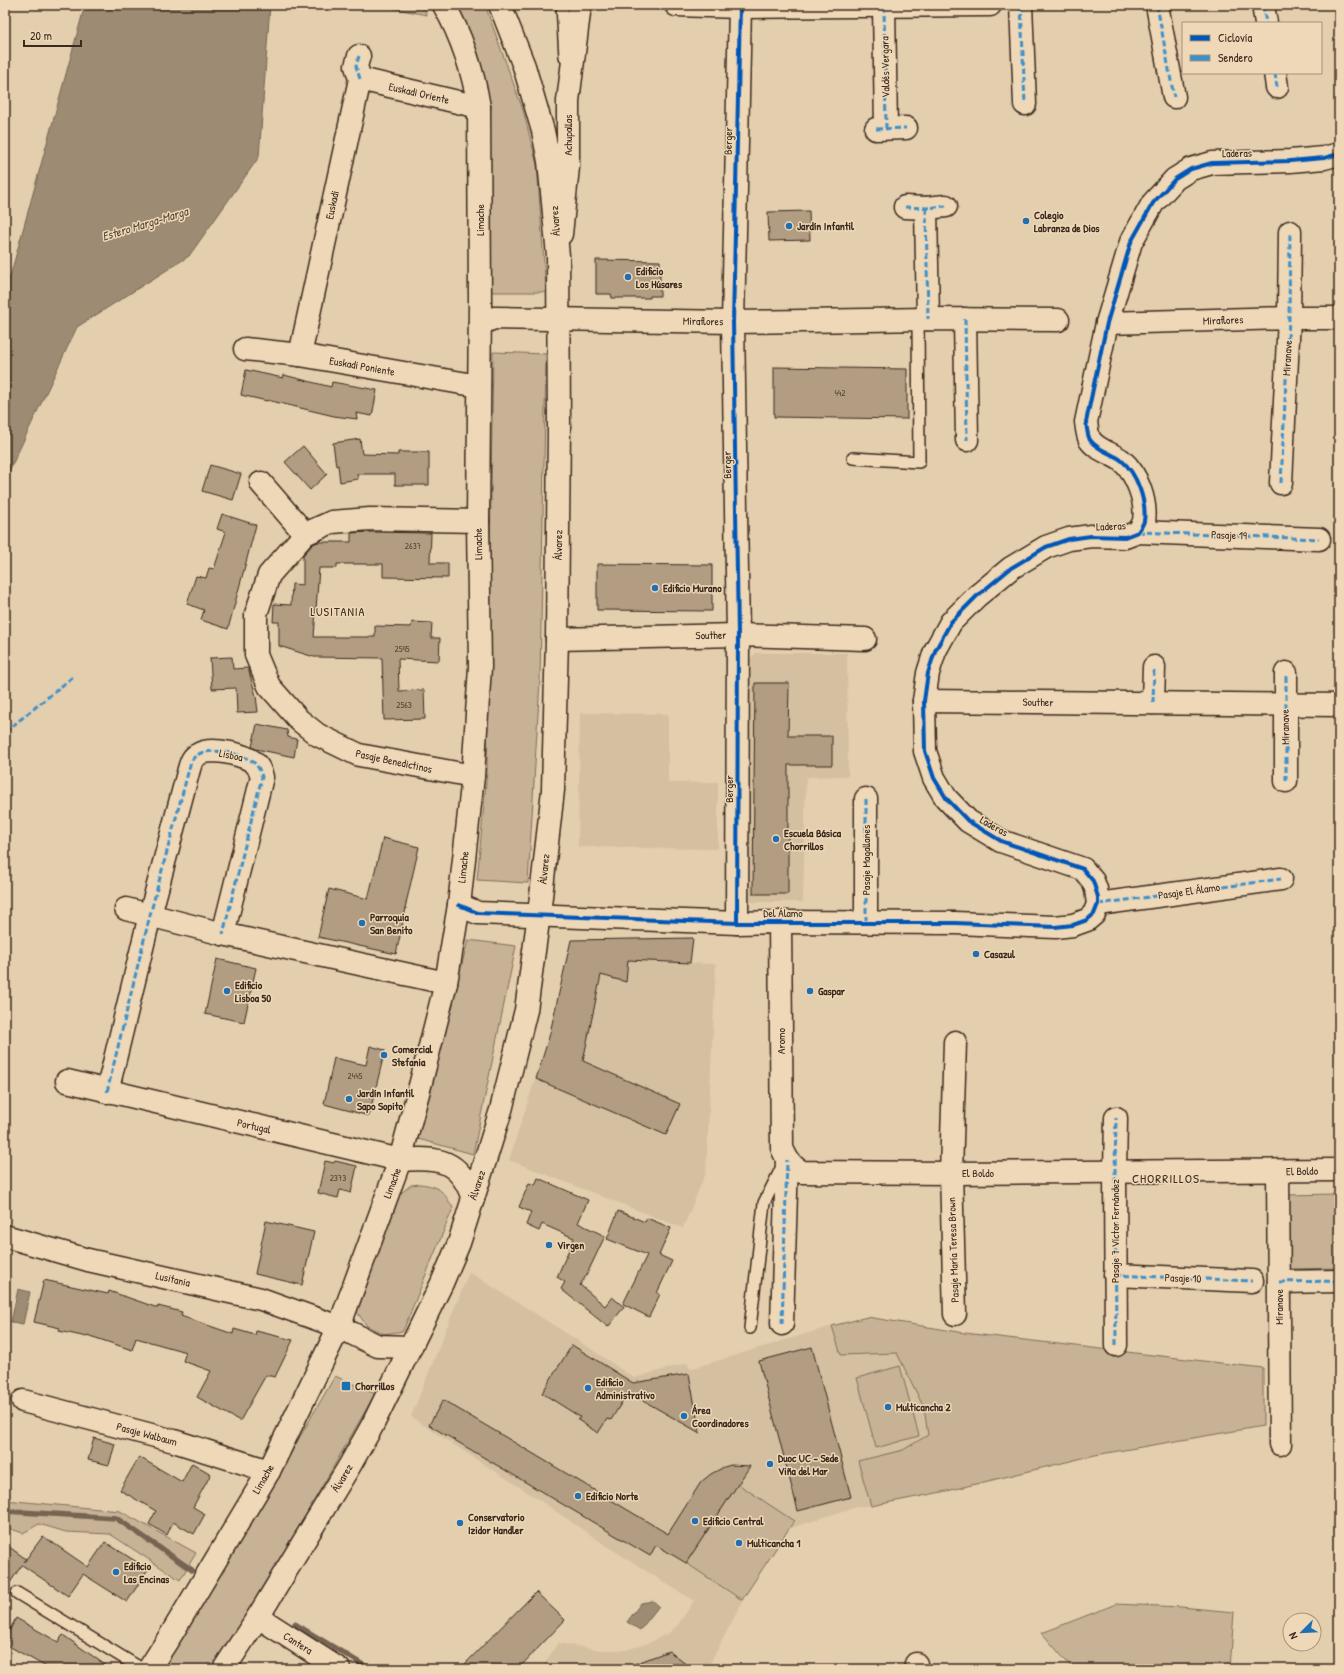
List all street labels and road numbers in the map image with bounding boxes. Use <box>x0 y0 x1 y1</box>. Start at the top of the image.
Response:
street label: Valdés Vergara <box>877 35 893 98</box>
street label: Euskadi Oriente <box>387 79 451 107</box>
street label: Achupallas <box>561 115 575 155</box>
street label: Berger <box>721 126 735 155</box>
street label: Laderas <box>1222 146 1252 160</box>
street label: Euskadi <box>322 189 342 221</box>
street label: Limache <box>473 204 487 236</box>
street label: Álvarez <box>547 205 563 237</box>
street label: Miraflores <box>1203 312 1243 328</box>
street label: Miraflores <box>683 314 723 328</box>
street label: Miranave <box>1279 339 1295 376</box>
street label: Euskadi Poniente <box>328 353 396 379</box>
street label: Berger <box>720 450 734 479</box>
street label: Laderas <box>1096 518 1126 534</box>
street label: Limache <box>471 527 485 560</box>
street label: Pasaje 19 <box>1211 527 1247 543</box>
street label: Álvarez <box>551 529 565 560</box>
street label: Souther <box>695 628 727 642</box>
street label: Souther <box>1022 695 1054 709</box>
street label: Miranave <box>1278 708 1292 745</box>
street label: Lisboa <box>218 746 245 764</box>
street label: Pasaje Benedictinos <box>354 746 434 776</box>
street label: Berger <box>722 774 736 803</box>
street label: Laderas <box>978 813 1010 839</box>
street label: Pasaje Magallanes <box>859 825 873 895</box>
street label: Limache <box>454 850 472 883</box>
street label: Álvarez <box>535 853 553 885</box>
street label: Pasaje El Álamo <box>1157 880 1221 902</box>
street label: Del Álamo <box>763 906 803 920</box>
street label: Aromo <box>774 1027 788 1054</box>
street label: Portugal <box>236 1115 272 1137</box>
street label: El Boldo <box>1286 1164 1319 1178</box>
street label: Limache <box>380 1165 404 1200</box>
street label: El Boldo <box>962 1166 995 1180</box>
street label: Álvarez <box>466 1168 488 1202</box>
street label: Pasaje 7 Víctor Fernández <box>1108 1179 1122 1283</box>
street label: Pasaje María Teresa Brown <box>944 1197 962 1303</box>
street label: Lusitania <box>154 1268 192 1290</box>
street label: Pasaje 10 <box>1164 1270 1202 1286</box>
street label: Miranave <box>1272 1289 1286 1325</box>
street label: Pasaje Walbaum <box>115 1419 179 1449</box>
street label: Limache <box>249 1461 277 1496</box>
street label: Álvarez <box>328 1461 356 1495</box>
street label: Cantera <box>281 1629 316 1658</box>

